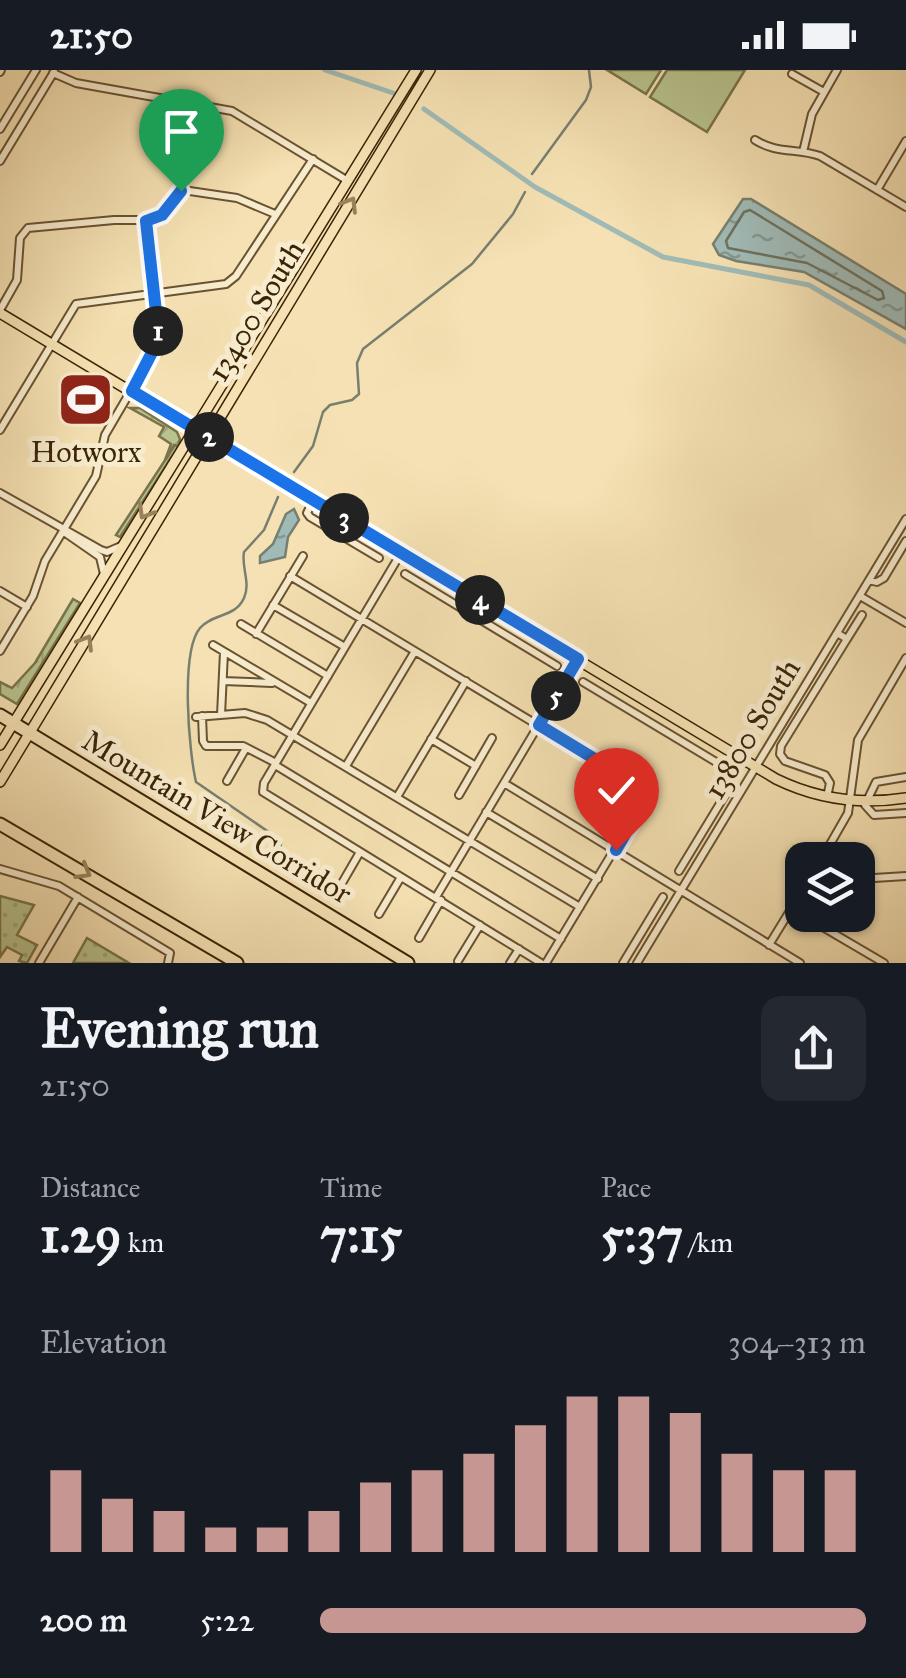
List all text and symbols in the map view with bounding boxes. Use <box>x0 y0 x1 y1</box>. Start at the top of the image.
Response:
text: 21:50 <box>50 12 133 58</box>
pin <box>139 89 224 192</box>
icon: arrive <box>154 104 209 159</box>
one-way arrow <box>338 197 357 215</box>
street label: 13400 South <box>200 234 312 388</box>
pin: 1 <box>133 306 183 356</box>
text: 1 <box>152 313 164 348</box>
sports icon: Hotworx <box>56 369 116 429</box>
pin: 2 <box>184 412 234 462</box>
text: 2 <box>202 419 216 454</box>
place label: Hotworx <box>31 434 141 470</box>
pin: 3 <box>319 493 369 543</box>
text: 3 <box>338 500 350 535</box>
one-way arrow <box>138 501 157 519</box>
pin: 4 <box>455 575 505 625</box>
text: 4 <box>472 582 488 617</box>
one-way arrow <box>74 635 93 653</box>
street label: 13800 South <box>696 652 808 806</box>
pin: 5 <box>531 671 581 721</box>
text: 5 <box>549 678 563 713</box>
street label: Mountain View Corridor <box>76 722 359 912</box>
pin <box>574 748 659 851</box>
icon: check <box>589 763 644 818</box>
map controls <box>785 842 875 932</box>
button: layers <box>785 842 875 932</box>
one-way arrow <box>74 860 92 880</box>
text: Evening run <box>40 995 319 1062</box>
button: share <box>761 996 866 1101</box>
text: 21:50 <box>40 1066 110 1105</box>
text: Distance <box>40 1170 140 1205</box>
text: Time <box>320 1170 382 1205</box>
text: Pace <box>601 1170 651 1205</box>
text: 1.29 <box>40 1205 122 1266</box>
text: 7:15 <box>320 1205 402 1266</box>
text: 5:37 <box>601 1205 683 1266</box>
text: km <box>122 1225 164 1260</box>
text: /km <box>683 1225 733 1260</box>
text: Elevation <box>40 1323 167 1362</box>
text: 304–313 m <box>728 1323 866 1362</box>
text: 200 m <box>40 1601 127 1640</box>
text: 5:22 <box>200 1601 254 1640</box>

